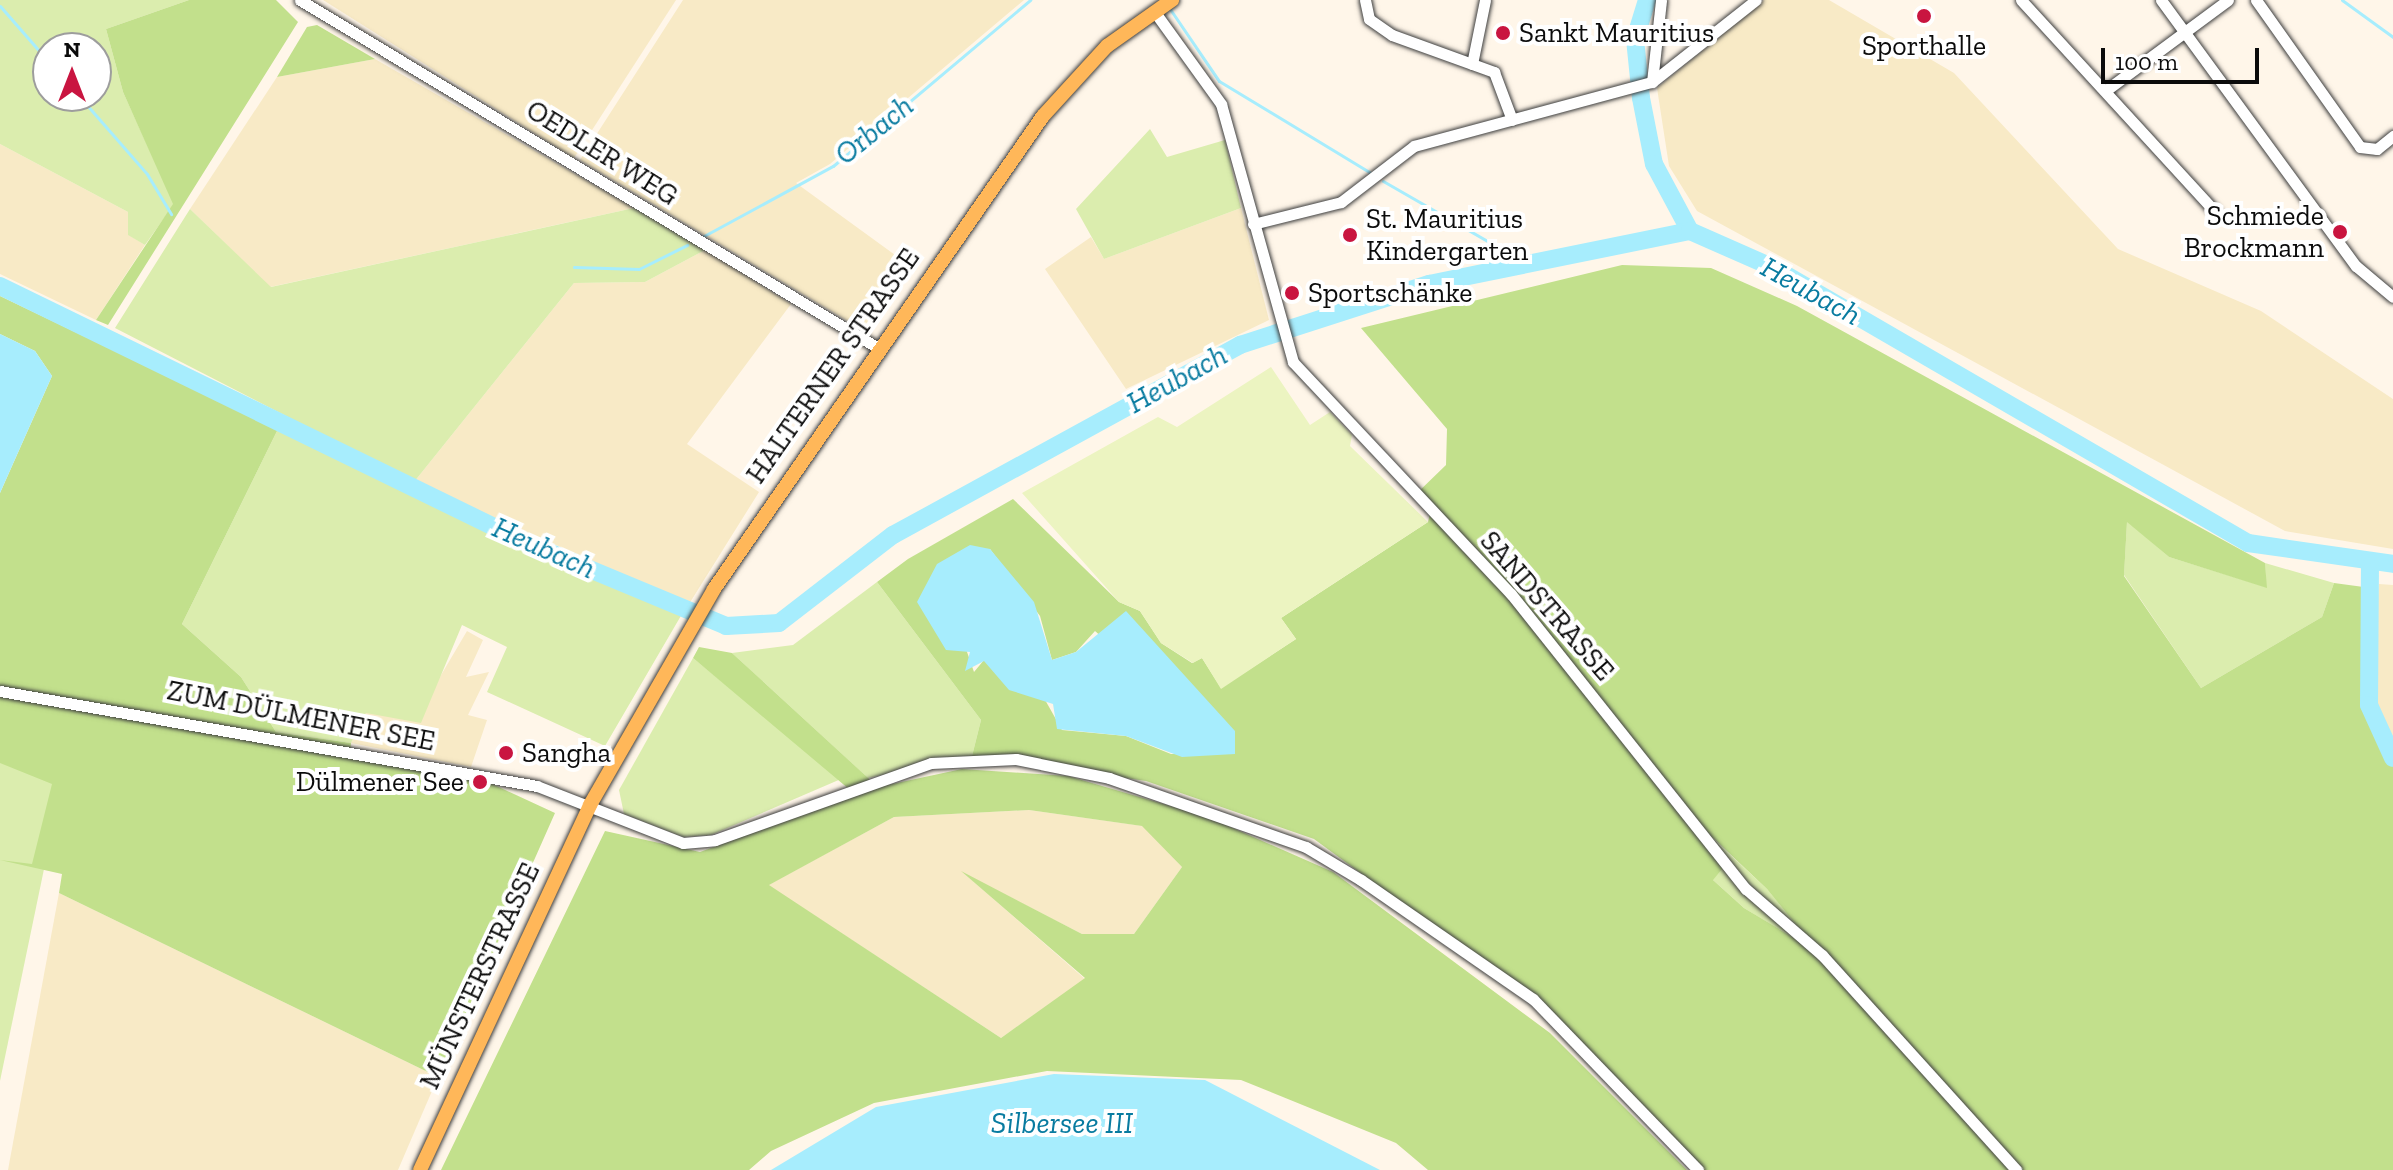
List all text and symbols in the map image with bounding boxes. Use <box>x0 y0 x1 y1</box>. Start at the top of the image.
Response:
marker: Sporthalle <box>1915 7 1933 25</box>
place label: Sankt Mauritius <box>1519 16 1714 50</box>
marker: Sankt Mauritius <box>1494 24 1512 42</box>
place label: Sporthalle <box>1862 29 1986 63</box>
north arrow <box>32 32 112 112</box>
scale bar <box>2105 32 2263 82</box>
text: N <box>64 36 80 63</box>
text: 100 m <box>2115 47 2178 76</box>
water label: Orbach <box>828 88 920 172</box>
street label: OEDLER WEG <box>520 93 684 213</box>
place label: Schmiede Brockmann <box>2184 199 2324 265</box>
place label: St. Mauritius Kindergarten <box>1366 202 1528 268</box>
marker: Schmiede Brockmann <box>2331 223 2349 241</box>
marker: St. Mauritius Kindergarten <box>1341 226 1359 244</box>
street label: HALTERNER STRASSE <box>739 242 927 490</box>
water label: Heubach <box>1755 249 1867 333</box>
place label: Sportschänke <box>1308 276 1473 310</box>
marker: Sportschänke <box>1283 284 1301 302</box>
water label: Heubach <box>1121 337 1233 421</box>
water label: Heubach <box>487 509 601 587</box>
street label: SANDSTRASSE <box>1473 524 1621 688</box>
street label: ZUM DÜLMENER SEE <box>164 674 438 758</box>
place label: Sangha <box>522 736 611 770</box>
marker: Sangha <box>497 744 515 762</box>
place label: Dülmener See <box>295 765 464 799</box>
marker: Dülmener See <box>471 773 489 791</box>
street label: MÜNSTERSTRASSE <box>413 858 547 1094</box>
water label: Silbersee III <box>991 1105 1133 1141</box>

